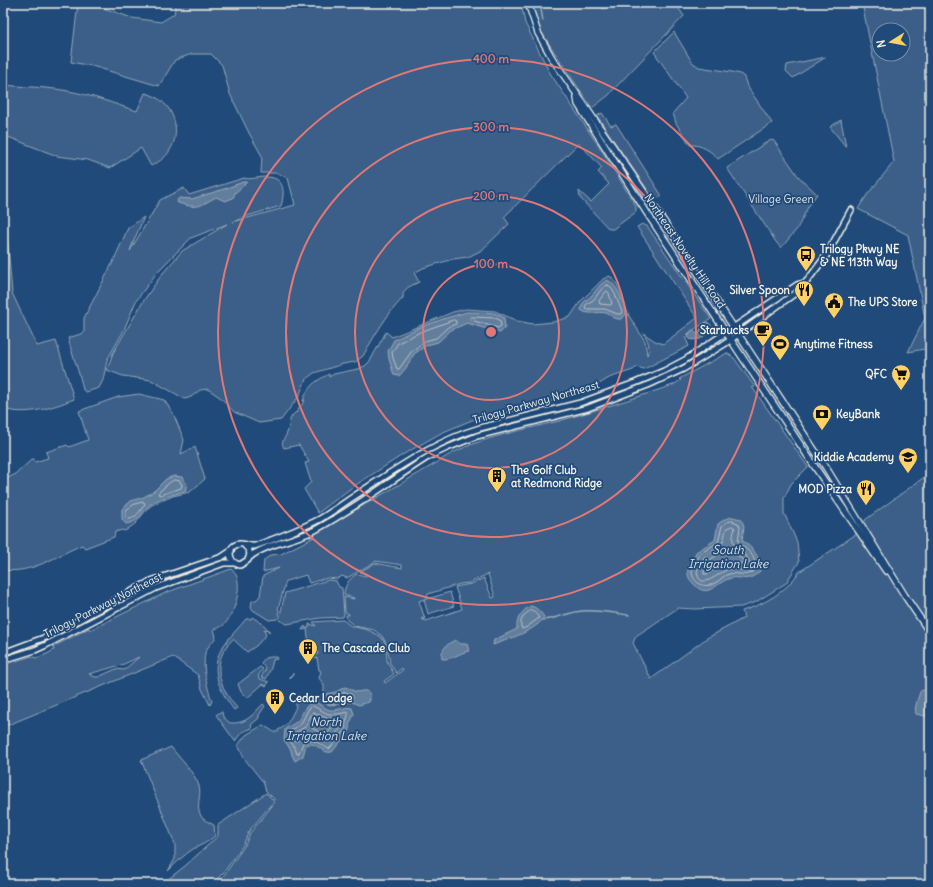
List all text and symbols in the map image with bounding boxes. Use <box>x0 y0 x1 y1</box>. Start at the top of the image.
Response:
north arrow <box>871 22 911 62</box>
text: N <box>874 39 889 49</box>
text: 400 m <box>473 51 510 66</box>
text: 300 m <box>473 119 509 134</box>
text: 200 m <box>473 188 509 203</box>
street label: Northeast Novelty Hill Road <box>641 191 729 312</box>
park label: Village Green <box>748 192 814 206</box>
place label: Trilogy Pkwy NE & NE 113th Way <box>820 242 900 270</box>
bus stop icon: Trilogy Pkwy NE & NE 113th Way <box>795 244 817 272</box>
text: 100 m <box>474 256 508 271</box>
restaurant icon: Silver Spoon <box>793 279 815 307</box>
place label: Silver Spoon <box>729 283 791 298</box>
public building icon: The UPS Store <box>823 291 845 319</box>
place label: The UPS Store <box>848 295 917 309</box>
cafe icon: Starbucks <box>752 319 774 347</box>
place label: Starbucks <box>700 323 749 337</box>
centre of rings <box>484 325 498 339</box>
sports icon: Anytime Fitness <box>769 333 791 361</box>
place label: Anytime Fitness <box>794 337 873 352</box>
supermarket icon: QFC <box>890 363 912 391</box>
place label: QFC <box>865 367 888 381</box>
street label: Trilogy Parkway Northeast <box>471 377 601 427</box>
bank icon: KeyBank <box>811 403 833 431</box>
place label: KeyBank <box>836 407 880 422</box>
school or university icon: Kiddie Academy <box>897 446 919 474</box>
place label: Kiddie Academy <box>814 450 894 465</box>
place label: The Golf Club at Redmond Ridge <box>511 463 602 491</box>
building icon: The Golf Club at Redmond Ridge <box>486 465 508 493</box>
restaurant icon: MOD Pizza <box>855 478 877 506</box>
place label: MOD Pizza <box>798 482 853 496</box>
water label: South Irrigation Lake <box>688 542 770 571</box>
street label: Trilogy Parkway Northeast <box>41 569 165 641</box>
building icon: The Cascade Club <box>297 637 319 665</box>
place label: The Cascade Club <box>322 641 410 655</box>
building icon: Cedar Lodge <box>264 687 286 715</box>
place label: Cedar Lodge <box>289 691 352 706</box>
water label: North Irrigation Lake <box>286 714 368 743</box>

